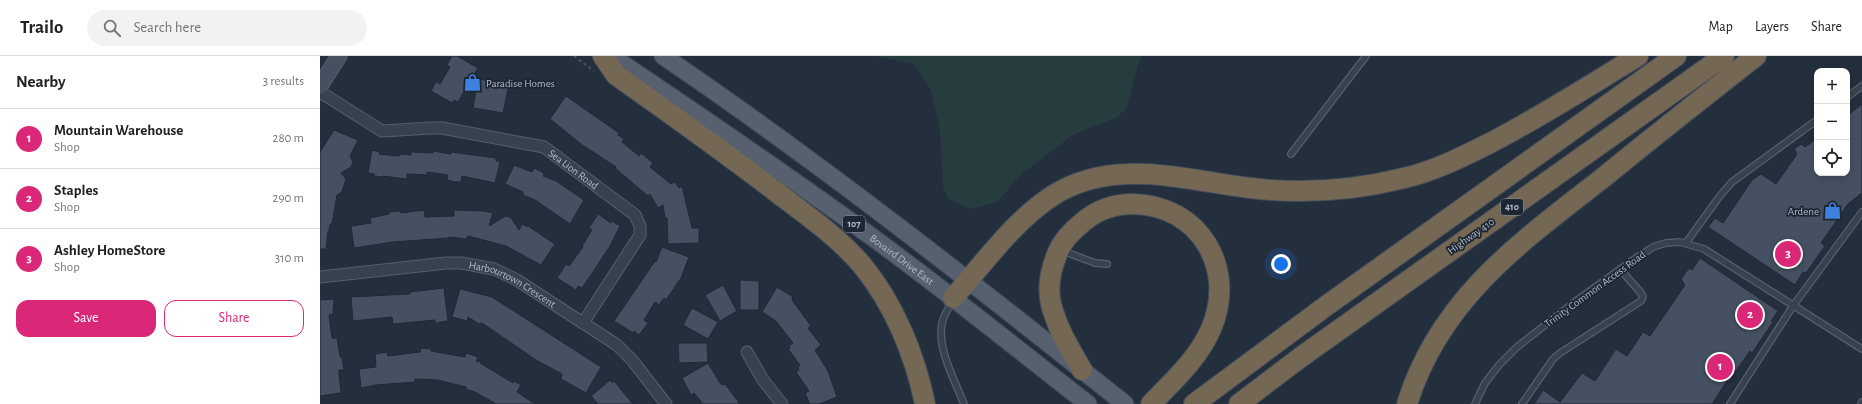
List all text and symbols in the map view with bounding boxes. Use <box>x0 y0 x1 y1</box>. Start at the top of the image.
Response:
search box <box>87 10 367 46</box>
icon: search <box>101 17 123 39</box>
text: Trailo <box>20 18 63 37</box>
text: Search here <box>133 20 201 35</box>
text: Map <box>1708 20 1733 34</box>
text: Layers <box>1755 20 1789 34</box>
text: Share <box>1811 20 1842 34</box>
map controls <box>1814 68 1850 176</box>
button: + <box>1814 68 1850 104</box>
text: Nearby <box>16 73 66 90</box>
shop icon: Paradise Homes <box>463 73 483 93</box>
text: 3 results <box>263 75 304 88</box>
place label: Paradise Homes <box>486 78 555 89</box>
button: − <box>1814 104 1850 140</box>
text: Mountain Warehouse <box>54 123 183 138</box>
text: 1 <box>27 132 31 145</box>
text: 280 m <box>273 132 304 145</box>
button: locate <box>1814 140 1850 176</box>
text: Shop <box>54 141 80 154</box>
street label: Sea Lion Road <box>547 147 601 191</box>
text: Staples <box>54 183 98 198</box>
text: 2 <box>26 192 32 205</box>
text: 290 m <box>273 192 304 205</box>
road number: 410 <box>1501 199 1523 215</box>
text: Shop <box>54 201 80 214</box>
shop icon: Ardene <box>1822 201 1842 221</box>
place label: Ardene <box>1788 206 1819 217</box>
road number: 107 <box>843 216 865 232</box>
street label: Highway 410 <box>1445 216 1497 256</box>
street label: Bovaird Drive East <box>868 232 936 287</box>
pin: 3 <box>1775 239 1801 269</box>
text: Ashley HomeStore <box>54 243 165 258</box>
street label: Trinity Common Access Road <box>1542 249 1648 329</box>
text: 3 <box>26 252 32 265</box>
text: 310 m <box>275 252 304 265</box>
your location <box>1271 254 1291 274</box>
street label: Harbourtown Crescent <box>468 259 558 310</box>
text: Shop <box>54 261 80 274</box>
button: Save <box>16 300 156 337</box>
button: Share <box>164 300 304 337</box>
pin: 2 <box>1737 300 1763 330</box>
pin: 1 <box>1707 352 1733 382</box>

